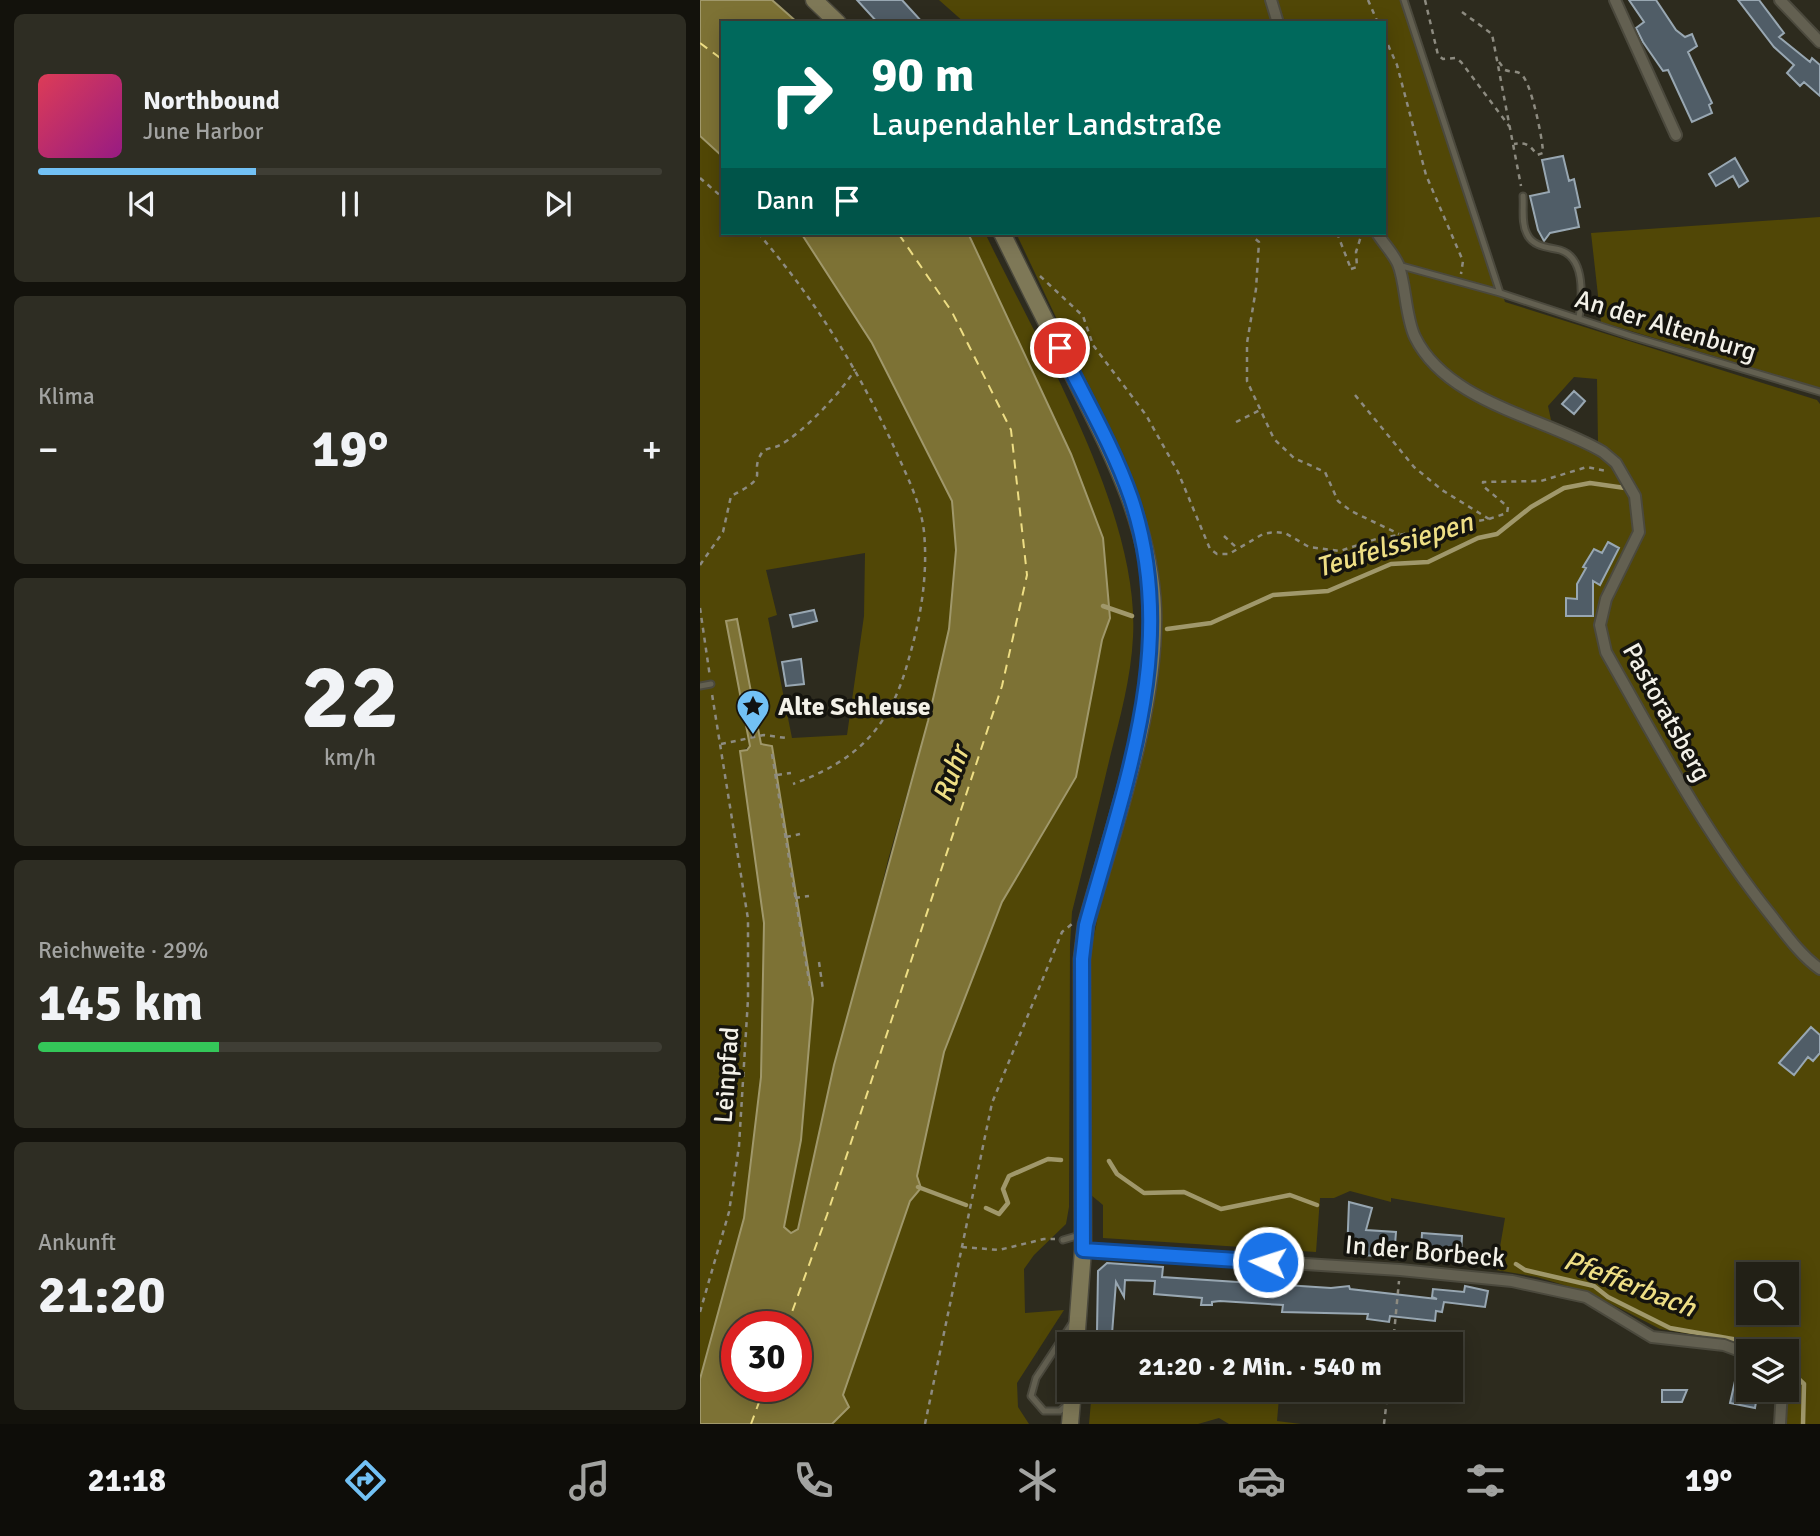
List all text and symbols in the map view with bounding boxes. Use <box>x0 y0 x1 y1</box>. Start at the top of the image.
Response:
text: 90 m <box>871 45 974 105</box>
icon: right <box>756 49 847 140</box>
text: Northbound <box>143 85 280 117</box>
text: Laupendahler Landstraße <box>871 105 1222 144</box>
text: June Harbor <box>143 117 263 146</box>
icon: arrive <box>828 182 866 220</box>
icon: previous <box>123 185 161 223</box>
icon: pause <box>331 185 369 223</box>
icon: next <box>539 185 577 223</box>
text: Dann <box>756 185 814 217</box>
street label: An der Altenburg <box>1571 283 1760 369</box>
pin <box>1030 318 1090 378</box>
icon: arrive <box>1041 329 1079 367</box>
text: Klima <box>38 382 95 411</box>
text: 19° <box>312 417 388 481</box>
text: − <box>38 426 59 473</box>
text: + <box>641 426 662 473</box>
water label: Teufelssiepen <box>1312 505 1478 585</box>
street label: Pastoratsberg <box>1615 638 1717 787</box>
text: 22 <box>301 641 399 754</box>
place icon: Alte Schleuse <box>734 687 772 736</box>
place label: Alte Schleuse <box>778 691 931 723</box>
water label: Ruhr <box>925 738 978 807</box>
text: km/h <box>324 743 376 772</box>
text: Reichweite · 29% <box>38 936 208 965</box>
text: 145 km <box>38 971 203 1035</box>
street label: Leinpfad <box>708 1026 746 1124</box>
position arrow <box>1231 1225 1305 1299</box>
text: Ankunft <box>38 1228 116 1257</box>
street label: In der Borbeck <box>1344 1229 1506 1275</box>
water label: Pfefferbach <box>1559 1243 1701 1325</box>
map controls <box>1736 1262 1799 1402</box>
button: search <box>1736 1262 1799 1325</box>
text: 21:20 <box>38 1263 166 1327</box>
speed limit sign: 30 <box>721 1311 812 1402</box>
button: layers <box>1736 1339 1799 1402</box>
text: 21:20 · 2 Min. · 540 m <box>1138 1351 1382 1383</box>
icon: directions <box>341 1456 390 1505</box>
icon: music <box>565 1456 614 1505</box>
icon: phone <box>789 1456 838 1505</box>
icon: climate <box>1013 1456 1062 1505</box>
icon: car <box>1237 1456 1286 1505</box>
icon: filters <box>1461 1456 1510 1505</box>
text: 21:18 <box>88 1461 166 1500</box>
text: 19° <box>1685 1461 1732 1500</box>

